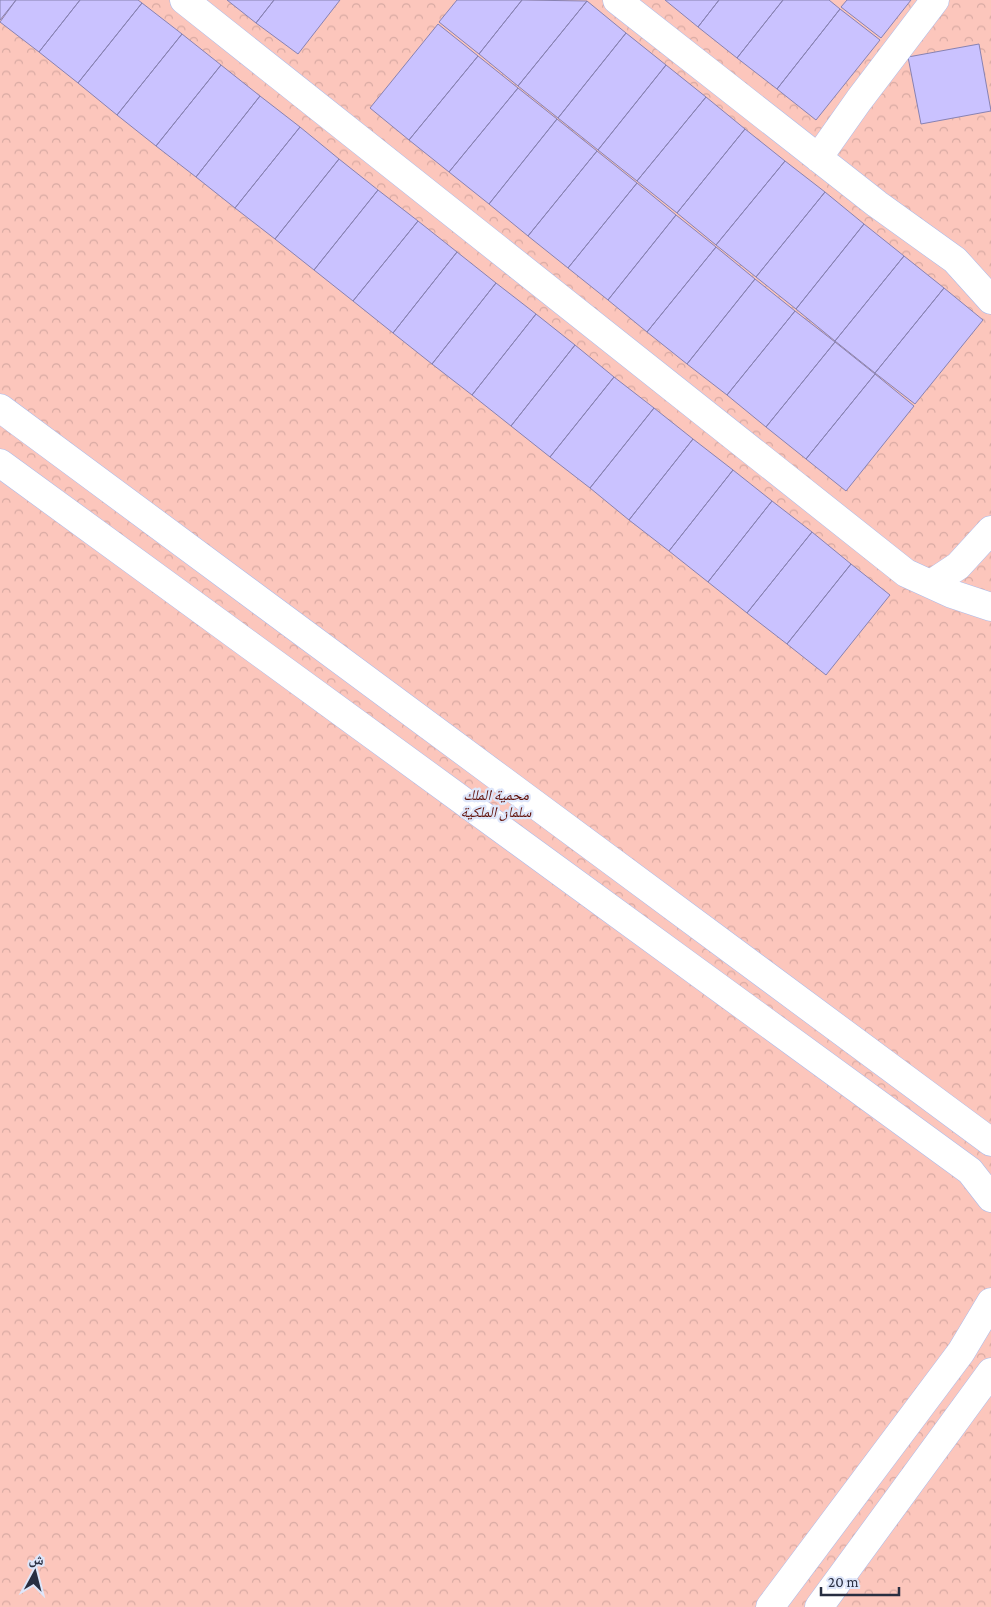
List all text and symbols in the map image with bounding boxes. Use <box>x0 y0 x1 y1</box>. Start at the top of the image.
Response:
park label: محمية الملك سلمان الملكية <box>461 787 532 821</box>
north arrow <box>10 1547 60 1597</box>
text: ش <box>28 1550 45 1569</box>
scale bar <box>821 1564 898 1596</box>
text: 20 m <box>828 1574 859 1590</box>

